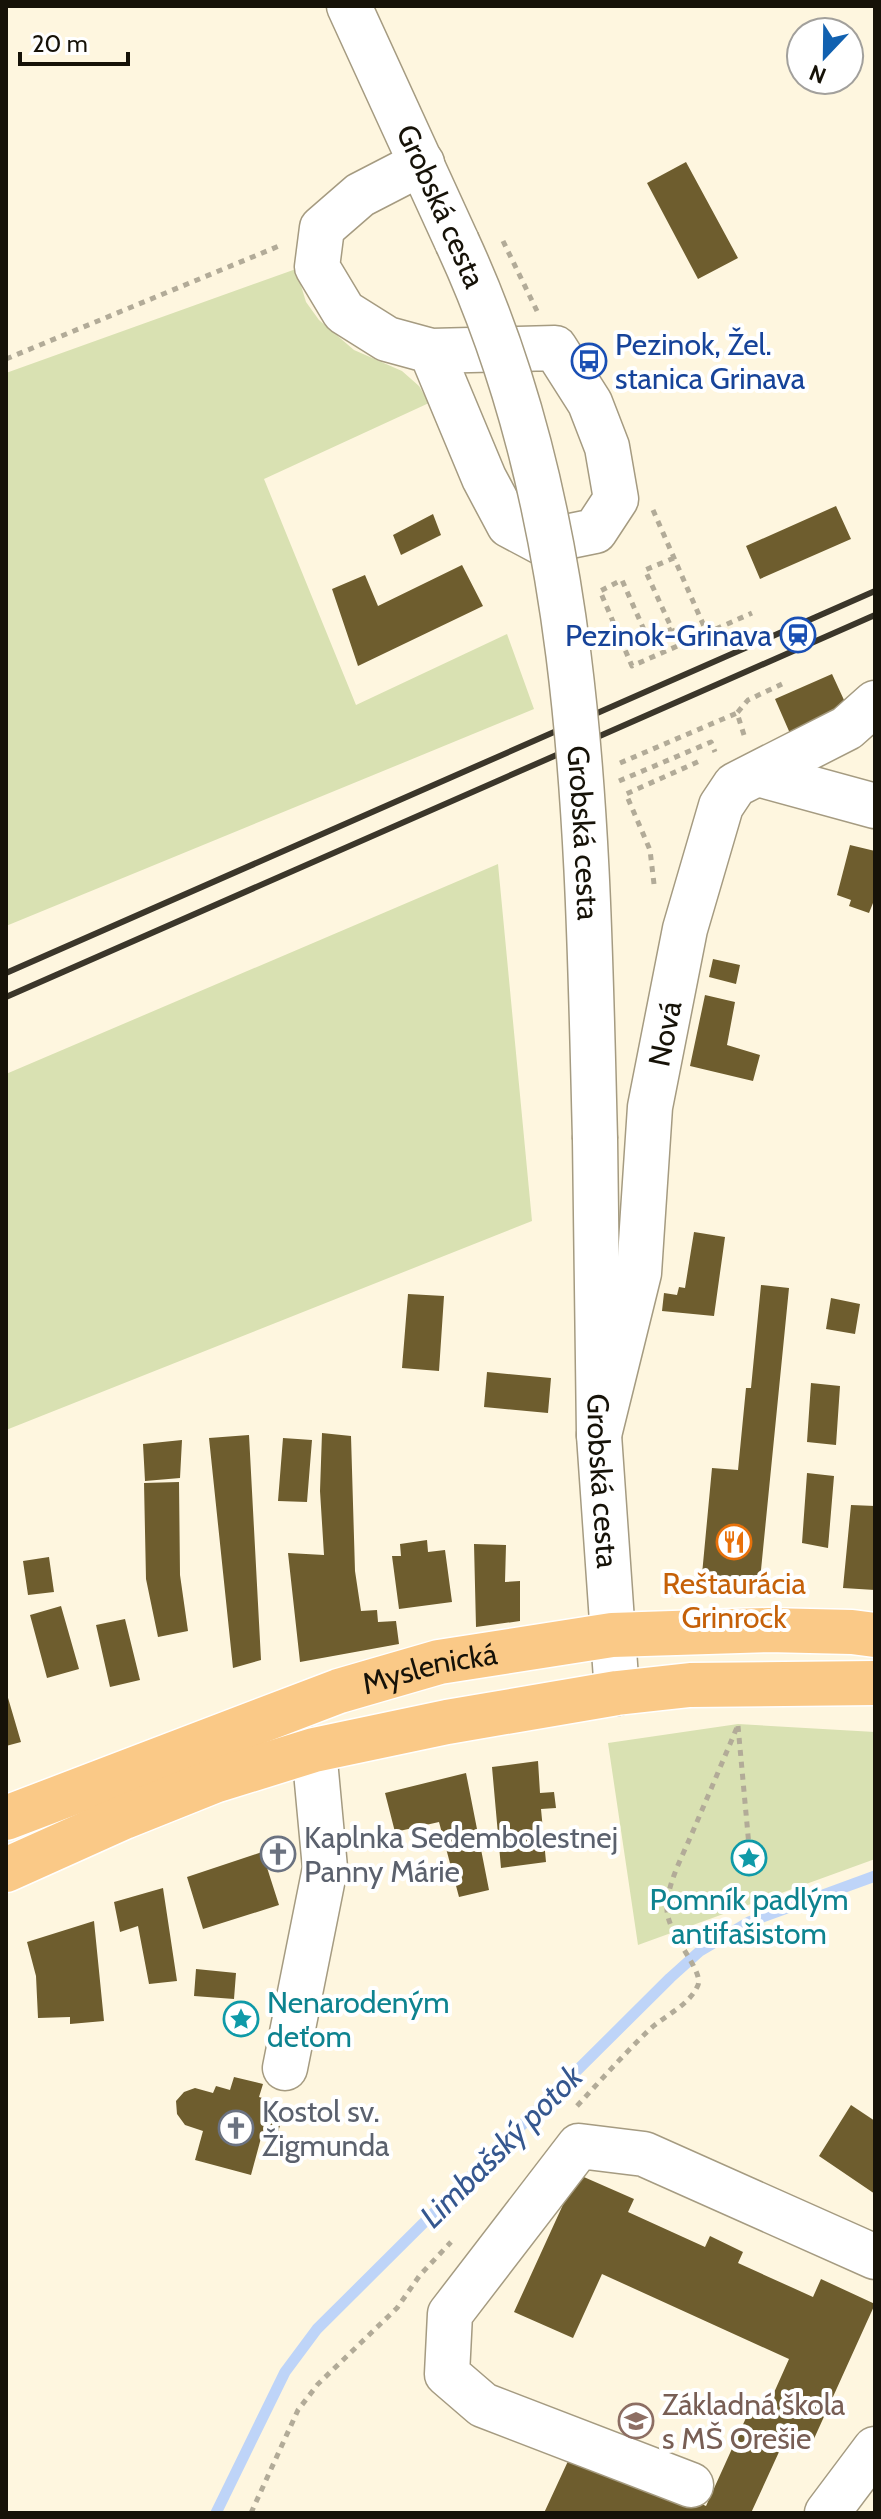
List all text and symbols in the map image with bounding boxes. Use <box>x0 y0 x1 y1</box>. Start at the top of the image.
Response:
scale bar <box>20 16 128 66</box>
north arrow <box>785 16 865 96</box>
text: 20 m <box>32 29 88 58</box>
text: N <box>805 59 830 90</box>
street label: Grobská cesta <box>389 119 494 294</box>
place label: Pezinok, Žel. stanica Grinava <box>615 326 806 397</box>
bus stop icon: Pezinok, Žel. stanica Grinava <box>570 342 608 380</box>
station icon: Pezinok-Grinava <box>779 616 817 654</box>
place label: Pezinok-Grinava <box>565 617 773 654</box>
street label: Grobská cesta <box>560 744 607 921</box>
street label: Nová <box>640 997 689 1070</box>
street label: Grobská cesta <box>580 1393 627 1570</box>
restaurant icon: Reštaurácia Grinrock <box>715 1523 753 1561</box>
place label: Reštaurácia Grinrock <box>662 1565 806 1636</box>
street label: Myslenická <box>358 1635 500 1702</box>
place label: Kaplnka Sedembolestnej Panny Márie <box>304 1819 618 1890</box>
church icon: Kaplnka Sedembolestnej Panny Márie <box>259 1835 297 1873</box>
place icon: Pomník padlým antifašistom <box>730 1839 768 1877</box>
place label: Pomník padlým antifašistom <box>650 1881 849 1952</box>
place label: Nenarodeným deťom <box>267 1984 450 2055</box>
place icon: Nenarodeným deťom <box>222 2000 260 2038</box>
water label: Limbašský potok <box>412 2056 591 2235</box>
place label: Kostol sv. Žigmunda <box>262 2093 390 2164</box>
church icon: Kostol sv. Žigmunda <box>217 2109 255 2147</box>
place label: Základná škola s MŠ Orešie <box>662 2386 846 2457</box>
school or university icon: Základná škola s MŠ Orešie <box>617 2402 655 2440</box>

